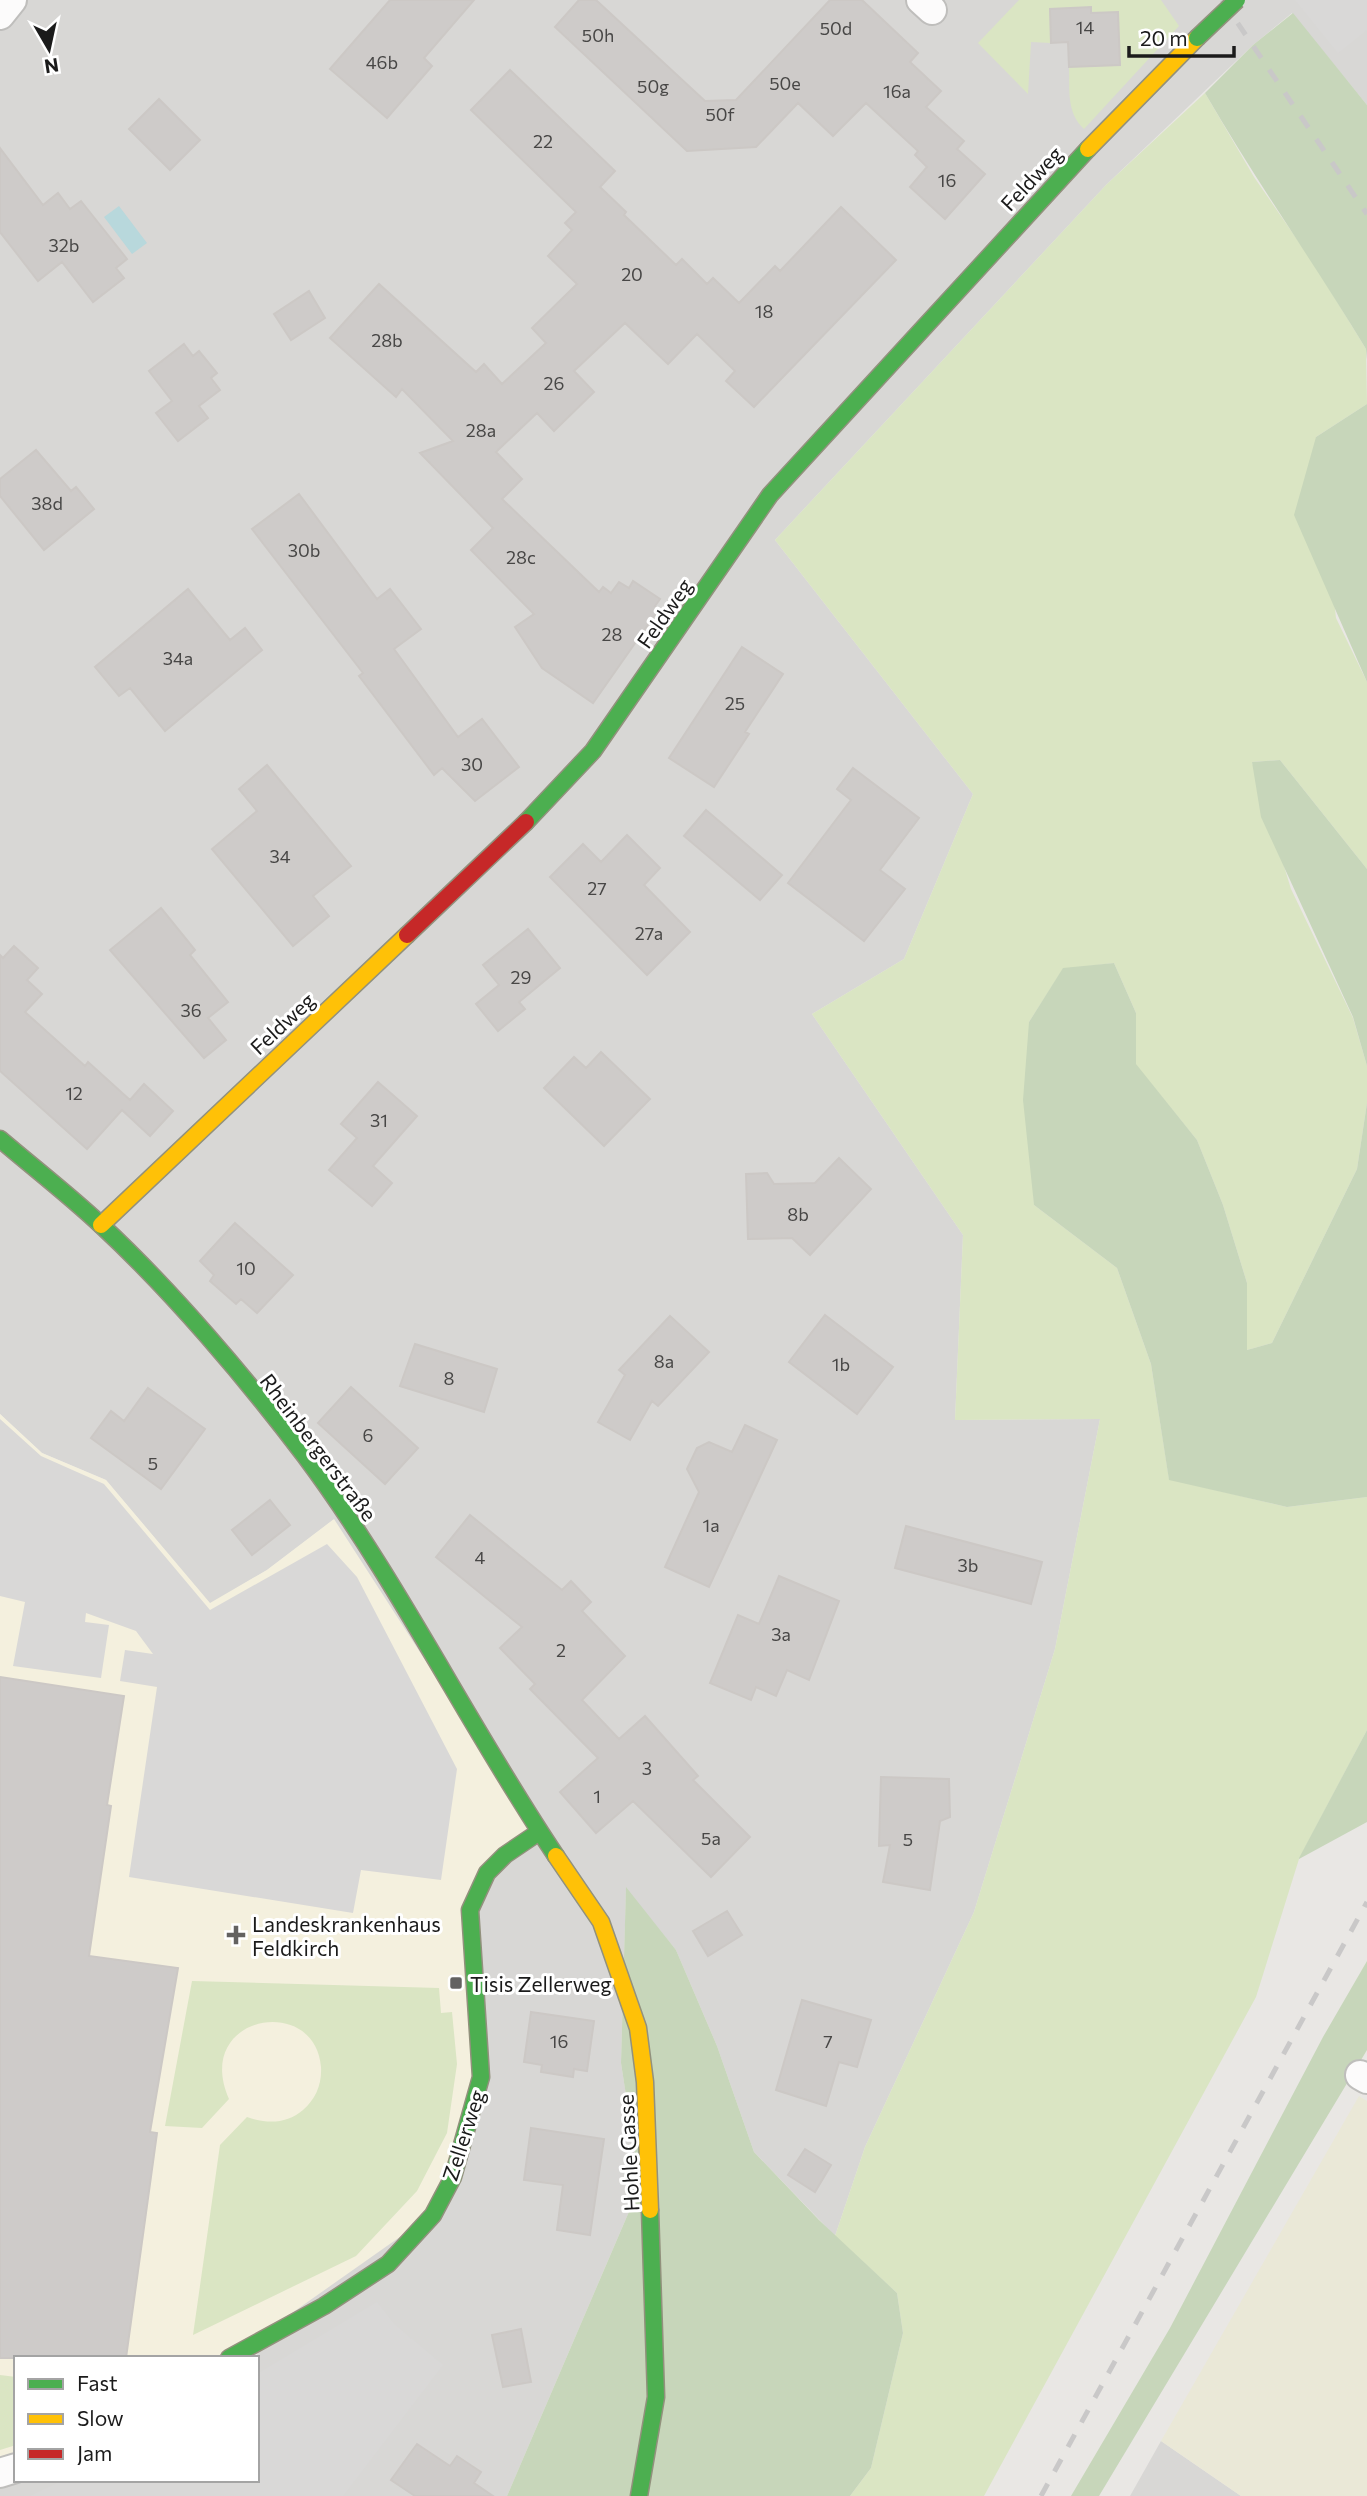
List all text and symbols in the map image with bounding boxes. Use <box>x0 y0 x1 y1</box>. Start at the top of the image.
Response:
north arrow <box>14 14 84 84</box>
scale bar <box>1129 14 1234 58</box>
house number: 14 <box>1076 16 1094 38</box>
house number: 50d <box>820 17 852 39</box>
house number: 50h <box>582 24 614 46</box>
text: 20 m <box>1140 25 1188 50</box>
house number: 46b <box>366 51 398 73</box>
text: N <box>43 54 61 79</box>
house number: 50e <box>769 72 801 94</box>
house number: 50g <box>637 75 669 97</box>
house number: 16a <box>883 80 911 102</box>
house number: 50f <box>705 103 735 125</box>
house number: 22 <box>533 130 553 152</box>
street label: Feldweg <box>995 141 1067 215</box>
house number: 16 <box>938 169 956 191</box>
house number: 32b <box>49 234 79 256</box>
house number: 20 <box>621 263 643 285</box>
house number: 18 <box>755 300 773 322</box>
house number: 28b <box>371 329 403 351</box>
house number: 26 <box>544 372 564 394</box>
house number: 28a <box>466 419 496 441</box>
house number: 38d <box>31 492 63 514</box>
house number: 30b <box>288 539 320 561</box>
house number: 28c <box>506 546 536 568</box>
street label: Feldweg <box>631 573 697 653</box>
house number: 28 <box>602 623 623 645</box>
house number: 34a <box>163 647 193 669</box>
house number: 25 <box>725 692 745 714</box>
house number: 30 <box>461 753 483 775</box>
house number: 34 <box>269 845 291 867</box>
house number: 27 <box>587 877 607 899</box>
house number: 27a <box>635 922 663 944</box>
house number: 29 <box>511 966 531 988</box>
street label: Feldweg <box>245 987 319 1059</box>
house number: 36 <box>180 999 202 1021</box>
house number: 12 <box>65 1082 83 1104</box>
house number: 31 <box>370 1109 388 1131</box>
house number: 8b <box>787 1203 809 1225</box>
house number: 10 <box>236 1257 256 1279</box>
house number: 8a <box>654 1350 674 1372</box>
house number: 1b <box>832 1353 850 1375</box>
house number: 8 <box>444 1367 455 1389</box>
street label: Rheinbergerstraße <box>255 1368 383 1526</box>
house number: 6 <box>363 1424 373 1446</box>
house number: 5 <box>148 1452 158 1474</box>
house number: 1a <box>702 1514 720 1536</box>
house number: 4 <box>475 1546 486 1568</box>
house number: 3b <box>958 1554 978 1576</box>
house number: 3a <box>771 1623 791 1645</box>
house number: 2 <box>556 1639 566 1661</box>
house number: 3 <box>642 1757 652 1779</box>
house number: 1 <box>593 1785 601 1807</box>
house number: 5a <box>701 1827 721 1849</box>
house number: 5 <box>903 1828 913 1850</box>
place label: Landeskrankenhaus Feldkirch <box>252 1911 441 1960</box>
marker: Landeskrankenhaus Feldkirch <box>226 1925 246 1945</box>
place label: Tisis Zellerweg <box>470 1971 612 1996</box>
marker: Tisis Zellerweg <box>448 1975 464 1991</box>
house number: 16 <box>550 2030 568 2052</box>
house number: 7 <box>823 2030 833 2052</box>
street label: Zellerweg <box>437 2086 489 2184</box>
street label: Hohle Gasse <box>612 2094 644 2212</box>
legend <box>14 2356 259 2482</box>
text: Fast <box>77 2370 118 2395</box>
text: Slow <box>77 2405 124 2430</box>
text: Jam <box>77 2440 112 2465</box>

